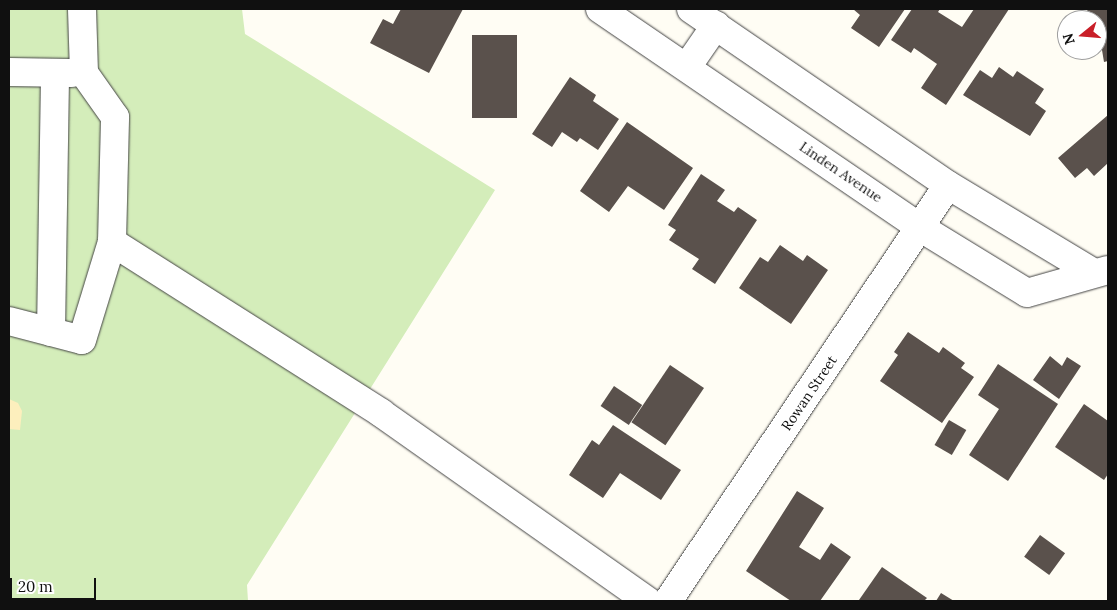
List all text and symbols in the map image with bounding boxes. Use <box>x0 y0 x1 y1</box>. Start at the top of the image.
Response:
north arrow <box>1057 10 1107 60</box>
text: N <box>1058 31 1079 47</box>
street label: Linden Avenue <box>796 138 886 206</box>
street label: Rowan Street <box>778 352 840 434</box>
scale bar <box>12 568 99 600</box>
text: 20 m <box>18 577 53 596</box>

